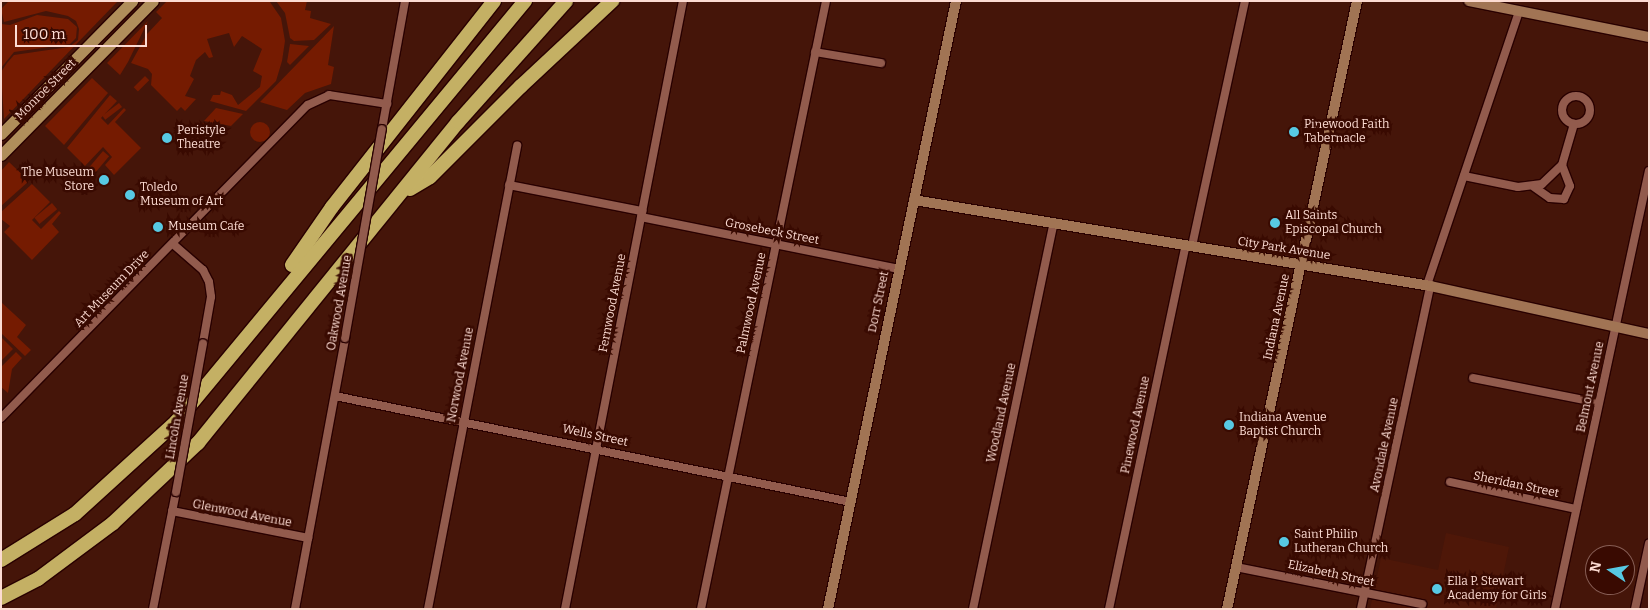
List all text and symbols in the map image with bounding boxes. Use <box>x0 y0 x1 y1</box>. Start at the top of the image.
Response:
scale bar <box>18 15 150 47</box>
text: 100 m <box>23 25 66 43</box>
street label: Monroe Street <box>13 57 79 123</box>
place label: Pinewood Faith Tabernacle <box>1304 118 1389 146</box>
place label: Peristyle Theatre <box>177 124 225 152</box>
marker: Pinewood Faith Tabernacle <box>1288 126 1300 138</box>
marker: Peristyle Theatre <box>161 132 173 144</box>
place label: The Museum Store <box>21 166 94 194</box>
marker: The Museum Store <box>98 174 110 186</box>
place label: Toledo Museum of Art <box>140 181 223 209</box>
marker: Toledo Museum of Art <box>124 189 136 201</box>
place label: All Saints Episcopal Church <box>1285 209 1382 237</box>
street label: Grosebeck Street <box>724 216 820 248</box>
marker: All Saints Episcopal Church <box>1269 217 1281 229</box>
place label: Museum Cafe <box>168 220 244 234</box>
marker: Museum Cafe <box>152 221 164 233</box>
street label: City Park Avenue <box>1237 235 1331 263</box>
street label: Art Museum Drive <box>72 247 152 331</box>
street label: Palmwood Avenue <box>734 251 770 355</box>
street label: Fernwood Avenue <box>596 253 630 353</box>
street label: Oakwood Avenue <box>325 254 355 352</box>
street label: Dorr Street <box>865 270 893 334</box>
street label: Indiana Avenue <box>1261 273 1293 361</box>
street label: Norwood Avenue <box>445 326 477 424</box>
street label: Belmont Avenue <box>1574 340 1608 434</box>
street label: Woodland Avenue <box>984 362 1020 464</box>
street label: Lincoln Avenue <box>163 373 193 461</box>
street label: Pinewood Avenue <box>1119 375 1153 475</box>
street label: Avondale Avenue <box>1368 396 1402 494</box>
place label: Indiana Avenue Baptist Church <box>1239 411 1327 439</box>
marker: Indiana Avenue Baptist Church <box>1223 419 1235 431</box>
street label: Wells Street <box>561 422 629 450</box>
street label: Sheridan Street <box>1472 469 1560 501</box>
street label: Glenwood Avenue <box>191 497 293 531</box>
place label: Saint Philip Lutheran Church <box>1294 528 1388 556</box>
marker: Saint Philip Lutheran Church <box>1278 536 1290 548</box>
north arrow <box>1585 545 1635 595</box>
street label: Elizabeth Street <box>1286 558 1376 590</box>
text: N <box>1586 560 1605 574</box>
place label: Ella P. Stewart Academy for Girls <box>1447 575 1547 603</box>
marker: Ella P. Stewart Academy for Girls <box>1431 583 1443 595</box>

